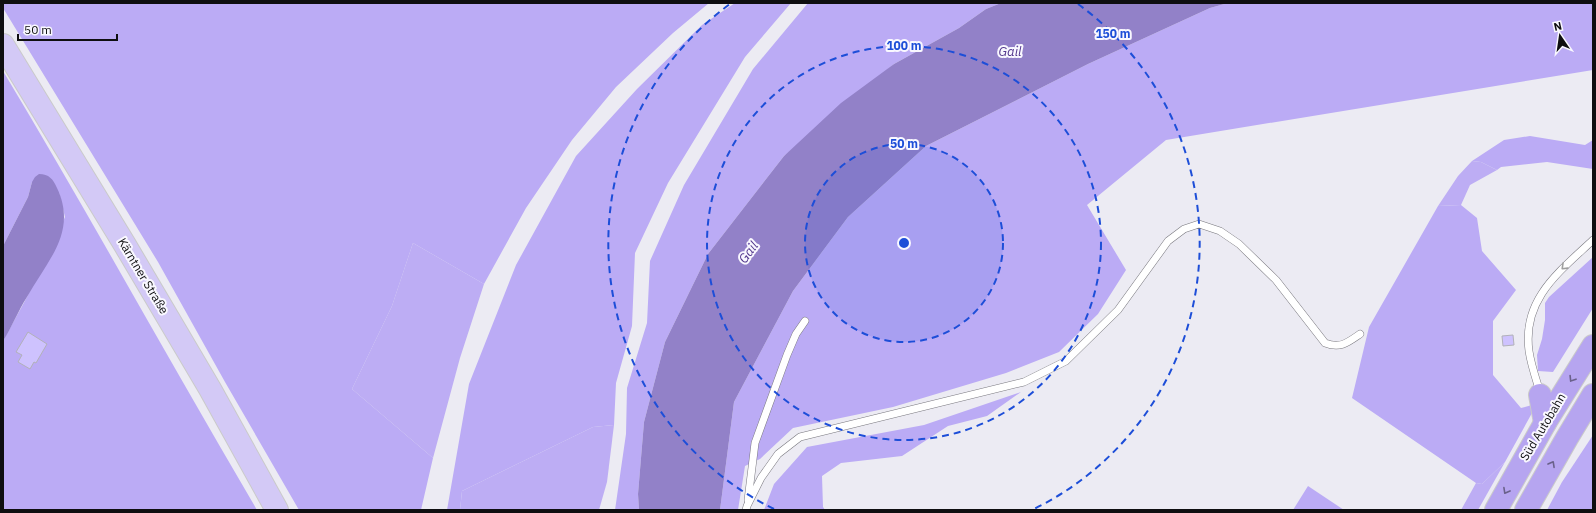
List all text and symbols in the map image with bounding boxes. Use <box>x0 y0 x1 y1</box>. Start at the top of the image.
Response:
scale bar <box>18 16 117 42</box>
north arrow <box>1540 16 1580 56</box>
text: N <box>1552 19 1563 34</box>
text: 50 m <box>24 22 52 37</box>
text: 150 m <box>1095 26 1131 41</box>
text: 100 m <box>886 38 922 53</box>
water label: Gail <box>998 43 1022 60</box>
text: 50 m <box>890 136 918 151</box>
street label: Kärntner Straße <box>115 235 172 317</box>
centre of rings <box>897 236 911 250</box>
water label: Gail <box>735 238 762 267</box>
one-way arrow <box>1562 262 1569 269</box>
one-way arrow <box>1570 375 1577 382</box>
street label: Süd Autobahn <box>1517 390 1569 463</box>
one-way arrow <box>1547 461 1555 468</box>
one-way arrow <box>1504 487 1511 494</box>

